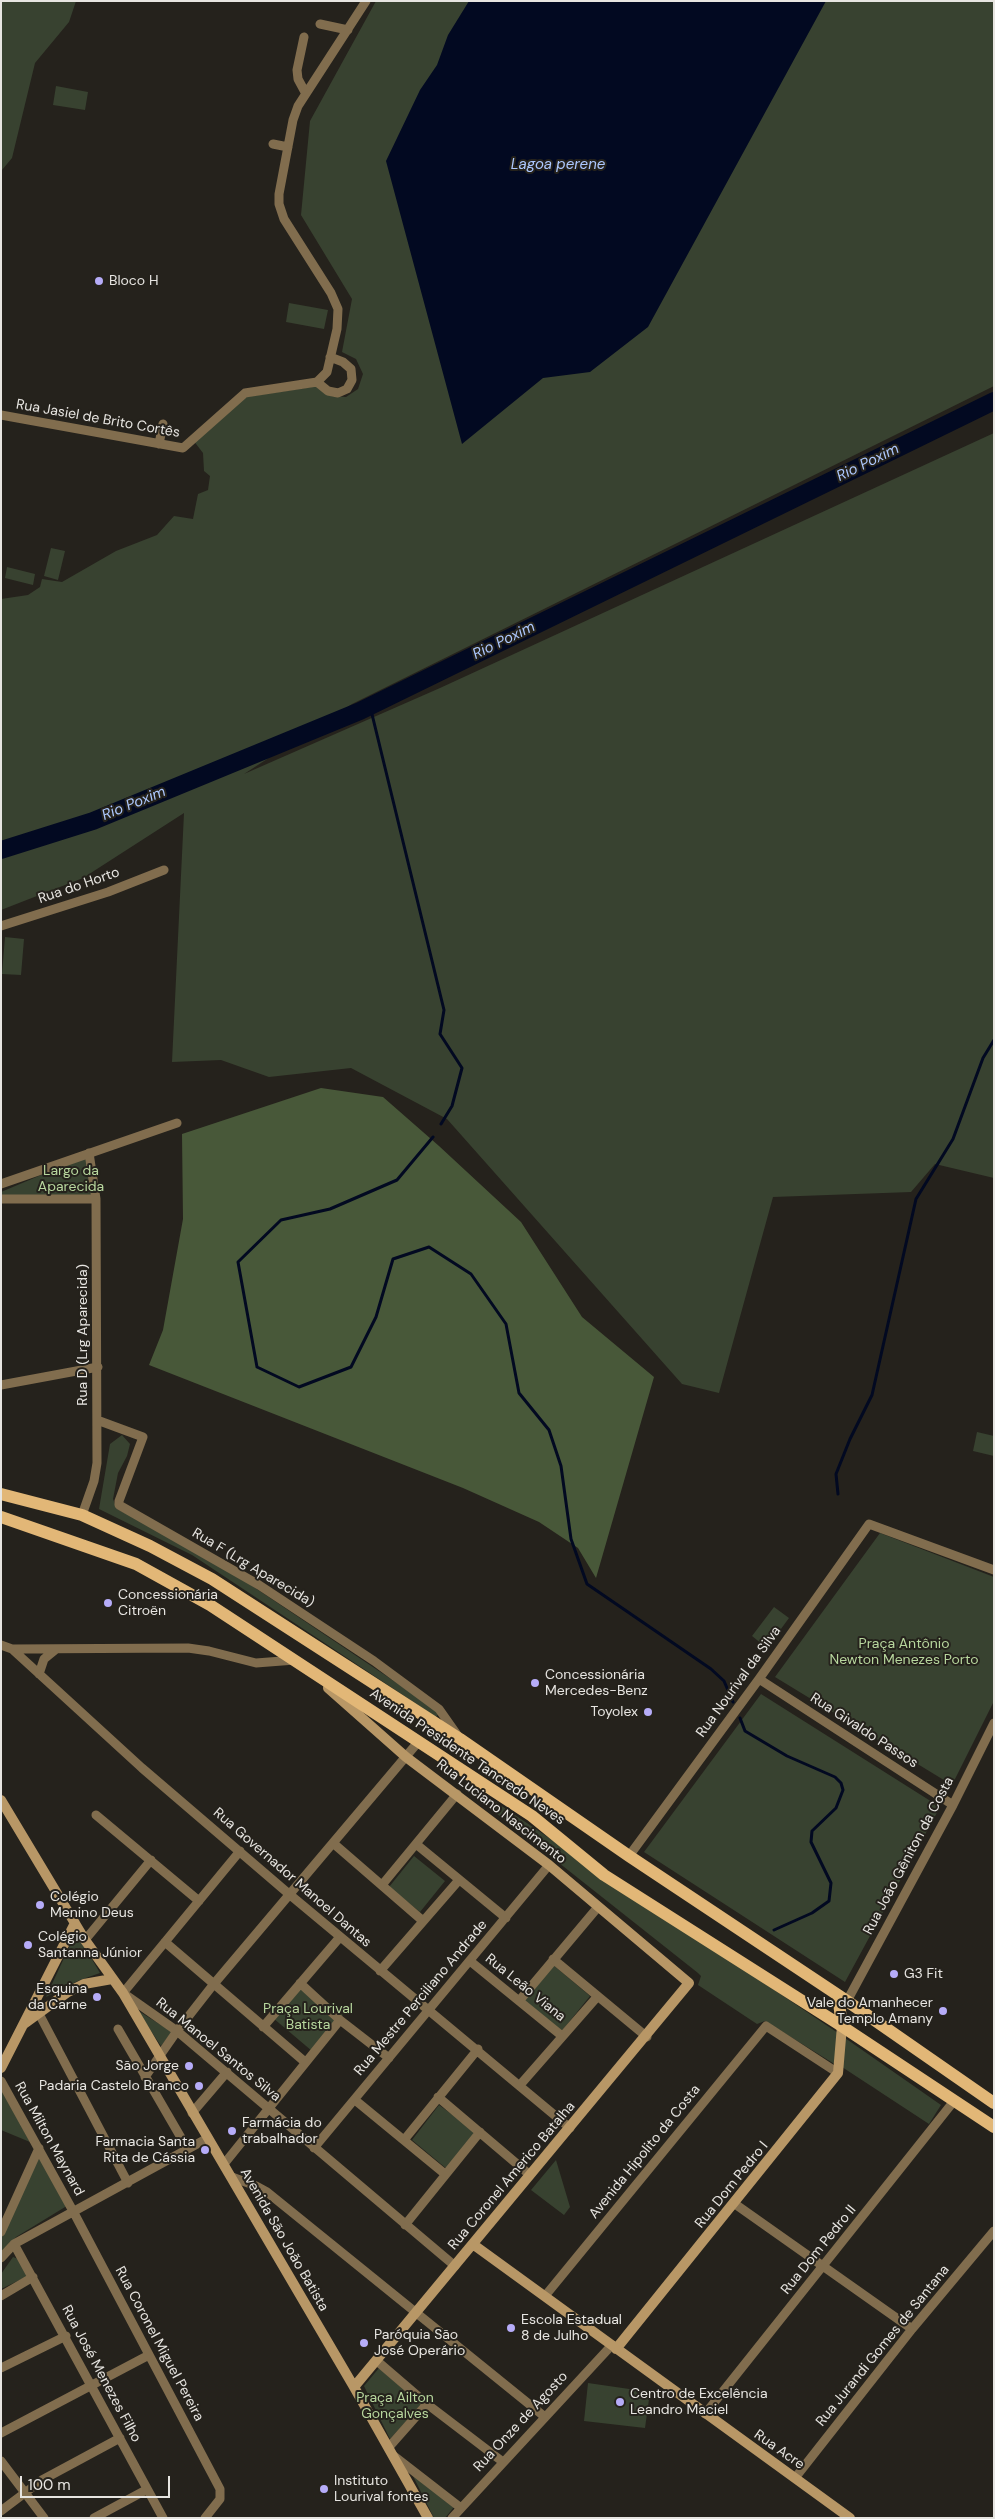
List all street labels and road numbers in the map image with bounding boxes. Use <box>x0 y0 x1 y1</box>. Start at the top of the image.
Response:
street label: Rua Jasiel de Brito Cortês <box>15 396 181 442</box>
street label: Rua do Horto <box>36 864 122 908</box>
street label: Rua D (Lrg Aparecida) <box>75 1264 91 1406</box>
street label: Rua F (Lrg Aparecida) <box>189 1525 317 1611</box>
street label: Rua Nourival da Silva <box>693 1623 785 1741</box>
street label: Avenida Presidente Tancredo Neves <box>366 1685 568 1829</box>
street label: Rua Givaldo Passos <box>807 1690 921 1772</box>
street label: Rua Luciano Nascimento <box>433 1756 569 1868</box>
street label: Rua João Gêniton da Costa <box>860 1774 958 1938</box>
street label: Rua Governador Manoel Dantas <box>210 1805 374 1951</box>
street label: Rua Mestre Perciliano Andrade <box>351 1917 491 2079</box>
street label: Rua Leão Viana <box>481 1951 569 2025</box>
street label: Rua Manoel Santos Silva <box>152 1995 284 2105</box>
street label: Rua Milton Maynard <box>11 2079 87 2199</box>
street label: Avenida Hipolito da Costa <box>586 2082 704 2222</box>
street label: Rua Coronel Americo Batalha <box>445 2099 579 2253</box>
street label: Rua Dom Pedro I <box>692 2138 772 2232</box>
street label: Avenida São João Batista <box>236 2166 332 2314</box>
street label: Rua Dom Pedro II <box>778 2202 860 2298</box>
street label: Rua Jurandi Gomes de Santana <box>813 2262 953 2430</box>
street label: Rua Coronel Miguel Pereira <box>111 2264 207 2424</box>
street label: Rua José Menezes Filho <box>58 2303 144 2445</box>
street label: Rua Onze de Agosto <box>470 2369 572 2475</box>
street label: Rua Acre <box>751 2427 807 2473</box>

